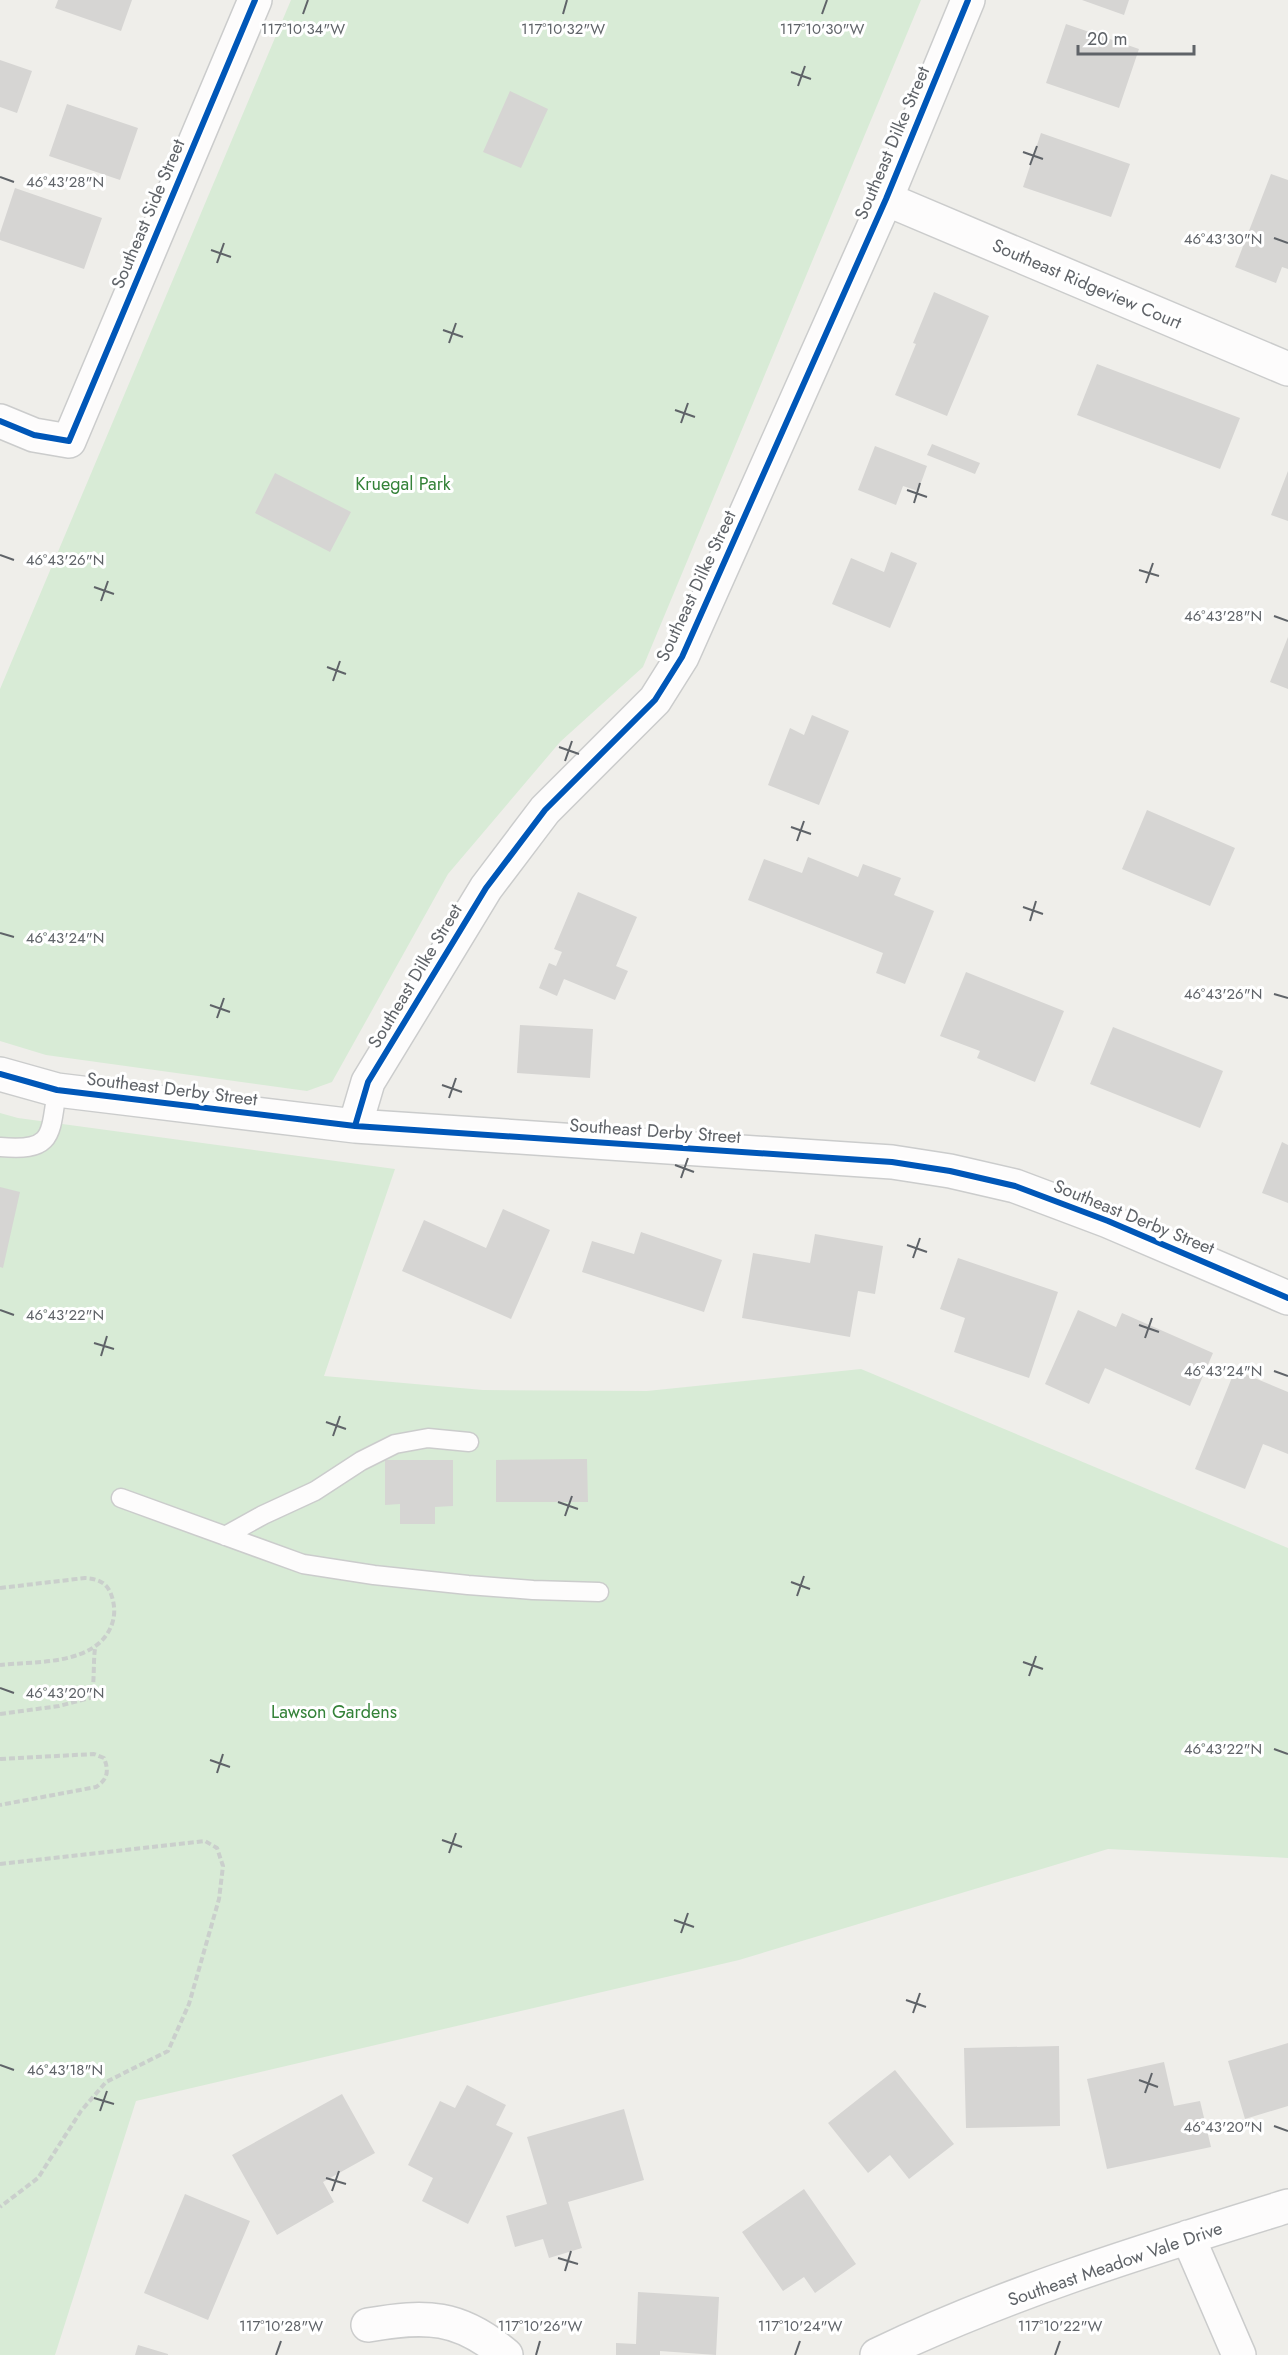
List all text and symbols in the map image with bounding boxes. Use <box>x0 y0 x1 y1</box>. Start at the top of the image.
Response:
text: 117°10'34"W <box>261 18 345 40</box>
text: 117°10'32"W <box>521 18 605 40</box>
text: 117°10'30"W <box>780 18 864 40</box>
scale bar <box>1078 18 1194 56</box>
text: 20 m <box>1087 26 1127 52</box>
street label: Southeast Dilke Street <box>848 62 936 224</box>
street label: Southeast Side Street <box>105 135 192 293</box>
text: 46°43'28"N <box>26 171 104 193</box>
text: 46°43'30"N <box>1184 228 1262 250</box>
street label: Southeast Ridgeview Court <box>988 232 1186 336</box>
park label: Kruegal Park <box>355 471 451 497</box>
street label: Southeast Dilke Street <box>650 506 743 666</box>
text: 46°43'26"N <box>26 549 104 571</box>
text: 46°43'28"N <box>1184 605 1262 627</box>
street label: Southeast Dilke Street <box>362 898 469 1053</box>
text: 46°43'24"N <box>26 927 104 949</box>
text: 46°43'26"N <box>1184 983 1262 1005</box>
street label: Southeast Derby Street <box>85 1066 259 1112</box>
street label: Southeast Derby Street <box>568 1112 742 1150</box>
street label: Southeast Derby Street <box>1050 1173 1219 1261</box>
text: 46°43'22"N <box>26 1304 104 1326</box>
text: 46°43'24"N <box>1184 1360 1262 1382</box>
text: 46°43'20"N <box>26 1682 104 1704</box>
park label: Lawson Gardens <box>271 1699 397 1725</box>
text: 46°43'22"N <box>1184 1738 1262 1760</box>
text: 46°43'18"N <box>27 2059 103 2081</box>
text: 46°43'20"N <box>1184 2116 1262 2138</box>
street label: Southeast Meadow Vale Drive <box>1004 2215 1226 2313</box>
text: 117°10'28"W <box>239 2315 323 2337</box>
text: 117°10'26"W <box>498 2315 582 2337</box>
text: 117°10'24"W <box>758 2315 842 2337</box>
text: 117°10'22"W <box>1018 2315 1102 2337</box>

